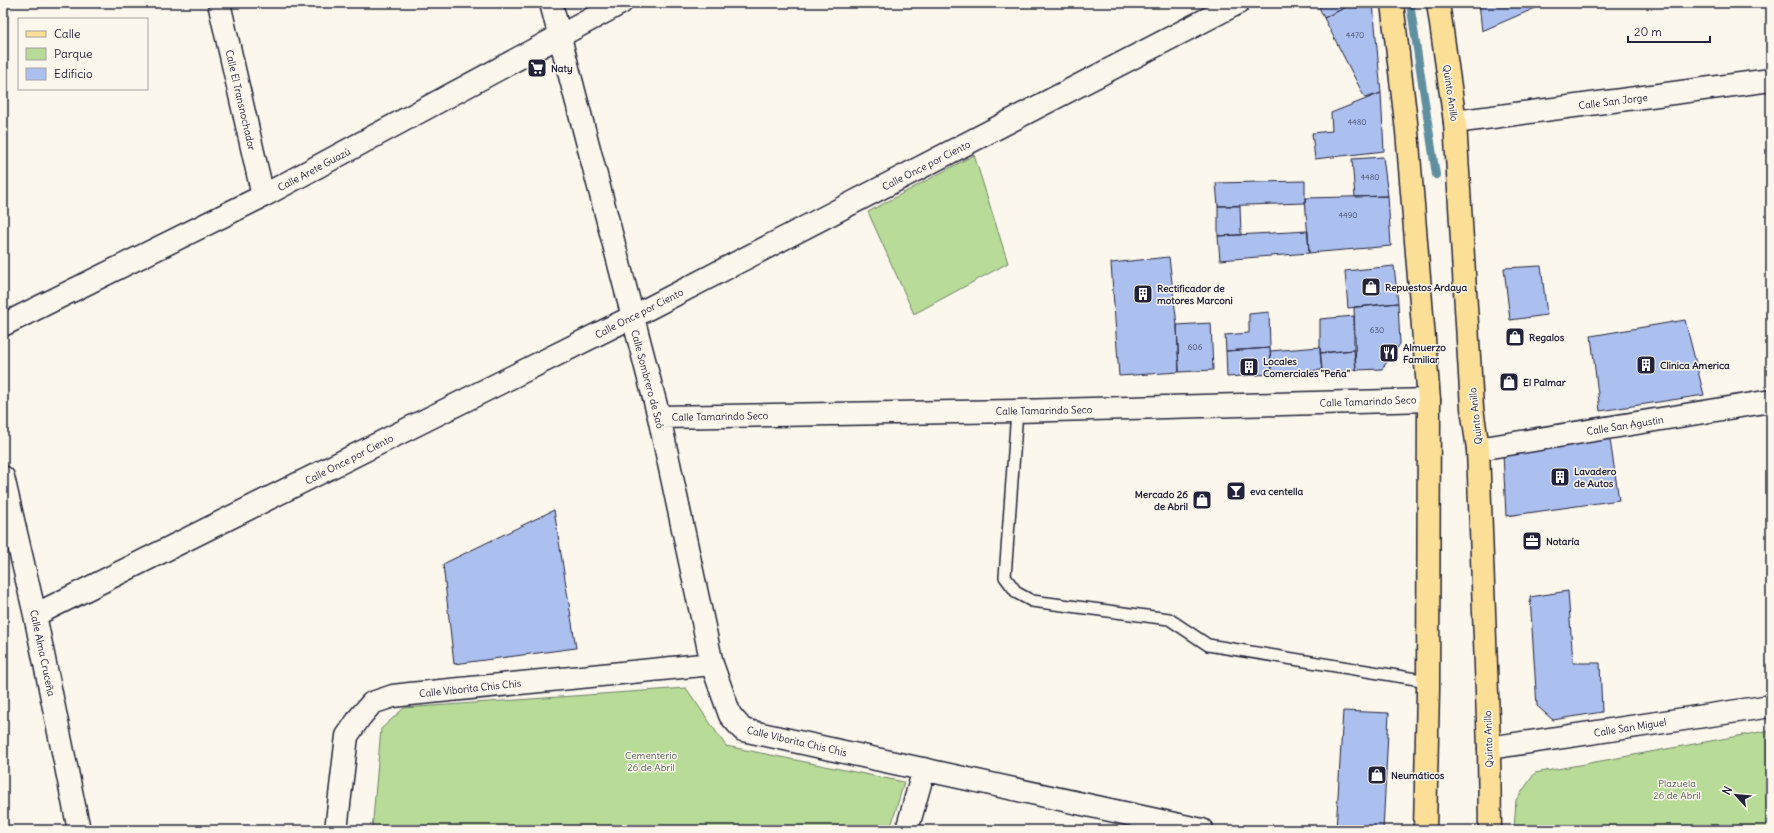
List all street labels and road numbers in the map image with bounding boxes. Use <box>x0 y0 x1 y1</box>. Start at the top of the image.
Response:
street label: Calle El Transnochador <box>223 48 258 152</box>
street label: Quinto Anillo <box>1440 64 1461 123</box>
street label: Calle San Jorge <box>1578 91 1648 112</box>
street label: Calle Once por Ciento <box>880 137 973 193</box>
street label: Calle Arete Guazú <box>276 145 353 194</box>
street label: Calle Once por Ciento <box>593 285 686 341</box>
street label: Calle Sombrero de Saó <box>628 328 667 430</box>
street label: Quinto Anillo <box>1466 386 1485 445</box>
street label: Calle Tamarindo Seco <box>1319 393 1417 410</box>
street label: Calle Tamarindo Seco <box>996 403 1093 418</box>
street label: Calle Tamarindo Seco <box>672 409 769 424</box>
street label: Calle San Agustin <box>1586 413 1665 438</box>
street label: Calle Once por Ciento <box>303 431 396 487</box>
street label: Calle Alma Cruceña <box>27 609 58 698</box>
street label: Calle Viborita Chis Chis <box>418 677 522 700</box>
street label: Quinto Anillo <box>1481 710 1496 768</box>
street label: Calle San Miguel <box>1593 715 1667 740</box>
street label: Calle Viborita Chis Chis <box>745 724 849 759</box>

